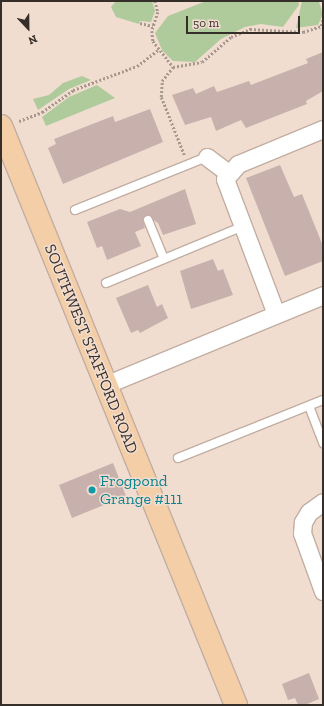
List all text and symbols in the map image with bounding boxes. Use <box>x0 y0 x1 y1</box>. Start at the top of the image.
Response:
north arrow <box>8 8 48 48</box>
scale bar <box>188 8 302 34</box>
text: 50 m <box>193 16 219 30</box>
text: N <box>26 32 39 47</box>
street label: SOUTHWEST STAFFORD ROAD <box>40 241 142 457</box>
place label: Frogpond Grange #111 <box>100 471 183 509</box>
marker: Frogpond Grange #111 <box>87 485 97 495</box>

